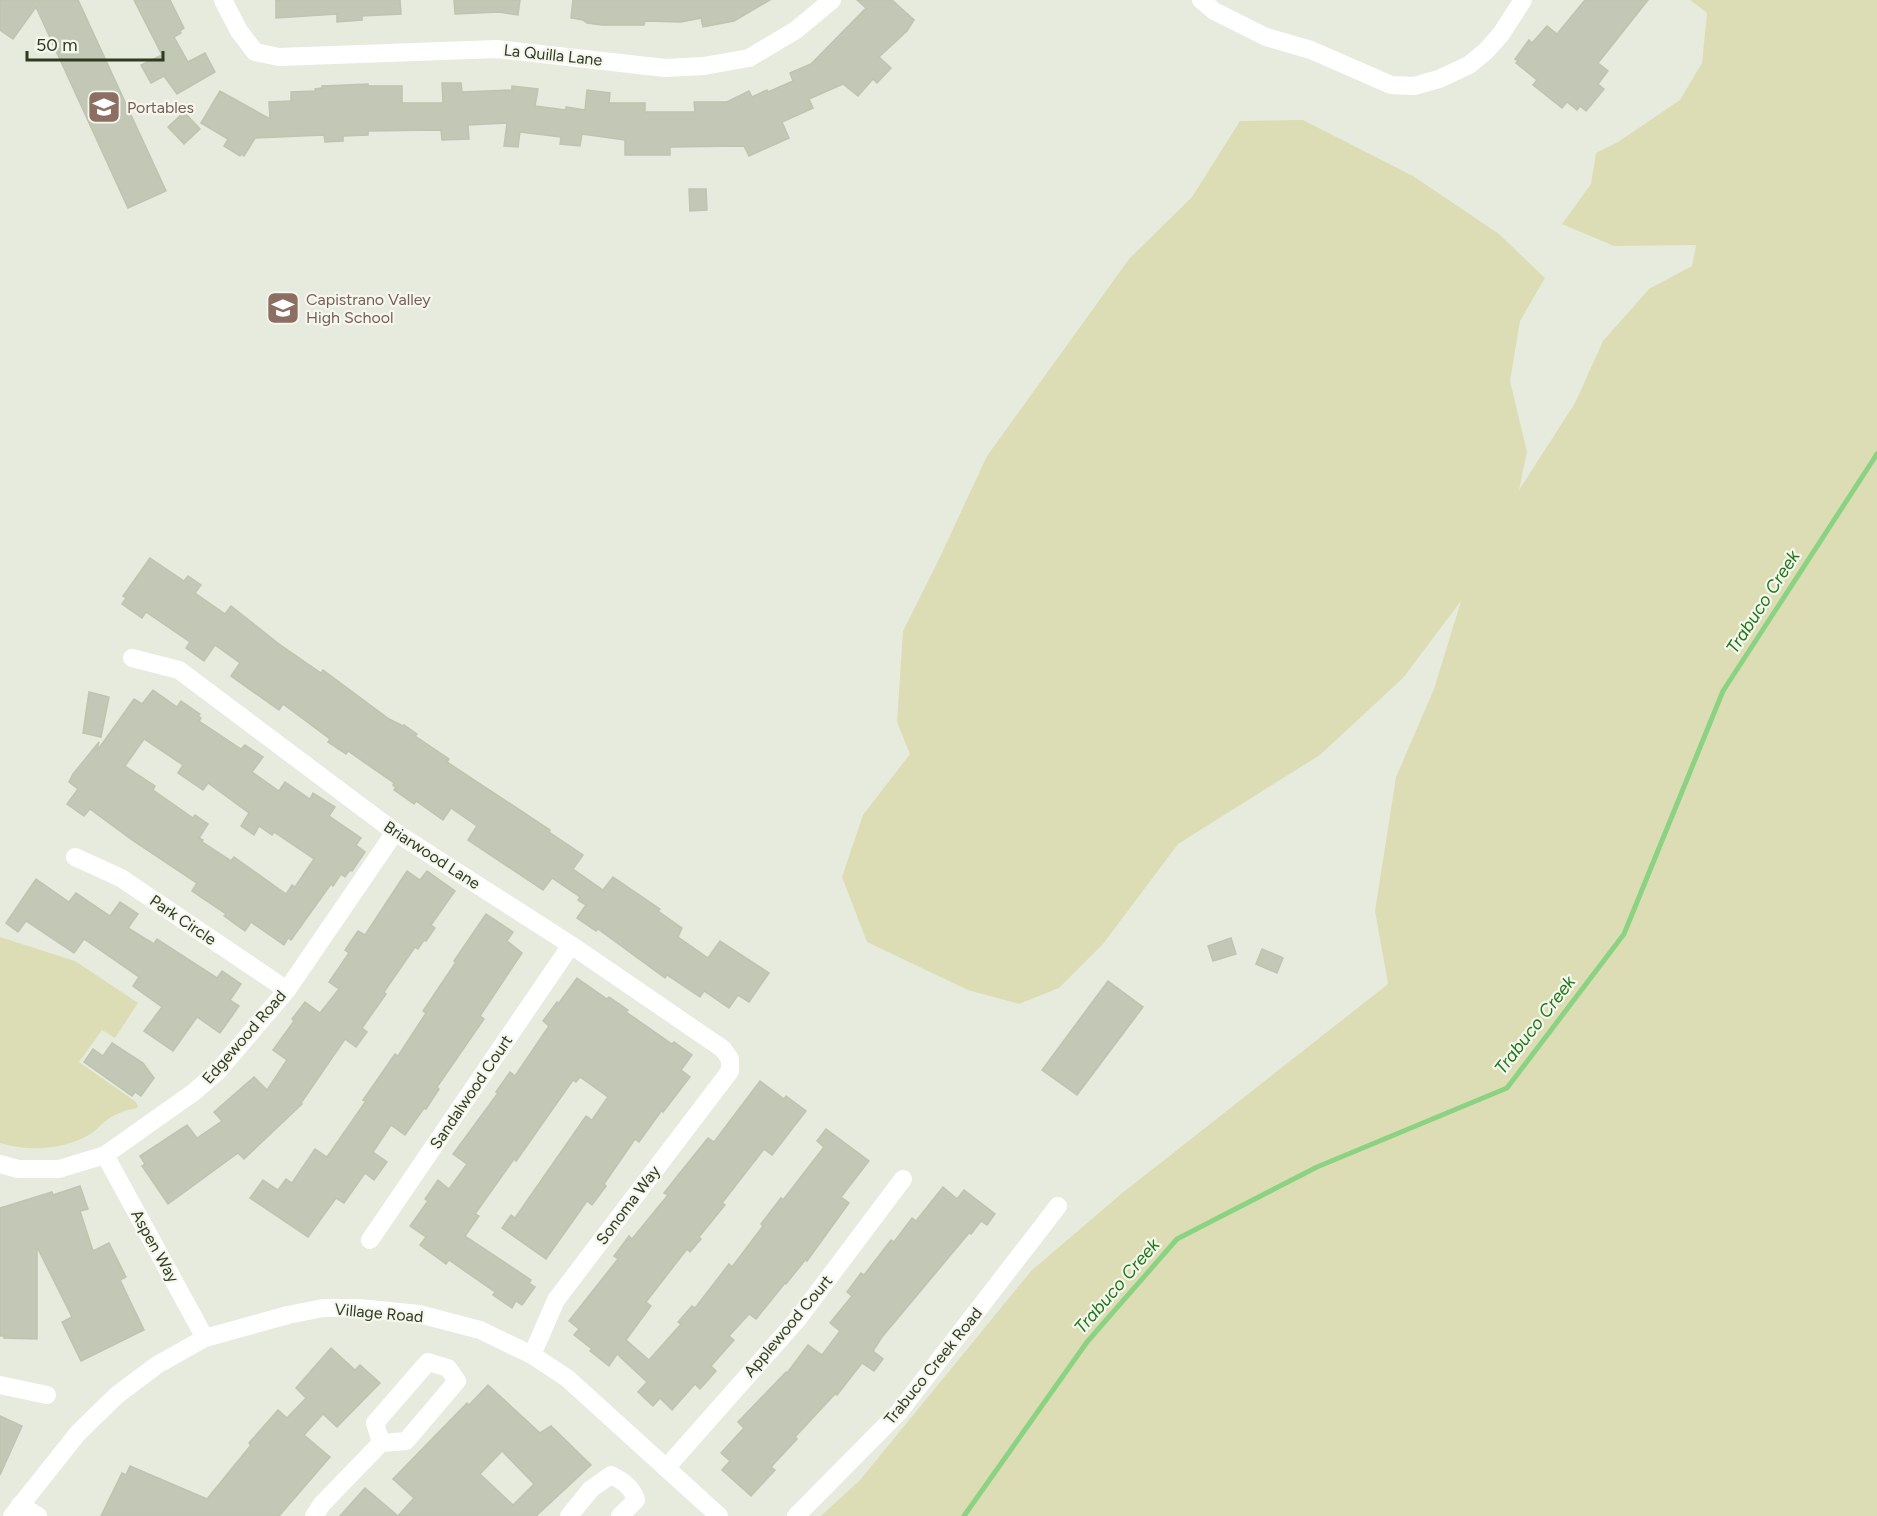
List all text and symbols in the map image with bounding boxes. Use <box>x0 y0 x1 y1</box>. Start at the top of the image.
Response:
scale bar <box>27 24 164 62</box>
text: 50 m <box>36 34 78 56</box>
street label: La Quilla Lane <box>503 40 603 70</box>
school or university icon: Portables <box>86 89 122 125</box>
place label: Portables <box>127 98 194 117</box>
school or university icon: Capistrano Valley High School <box>265 290 301 326</box>
place label: Capistrano Valley High School <box>306 290 431 327</box>
water label: Trabuco Creek <box>1721 545 1805 658</box>
street label: Briarwood Lane <box>380 817 484 893</box>
street label: Park Circle <box>146 891 220 949</box>
water label: Trabuco Creek <box>1490 970 1581 1079</box>
street label: Edgewood Road <box>198 986 290 1088</box>
street label: Sandalwood Court <box>426 1031 516 1153</box>
street label: Sonoma Way <box>592 1161 664 1248</box>
street label: Aspen Way <box>127 1206 183 1286</box>
water label: Trabuco Creek <box>1070 1233 1165 1338</box>
street label: Applewood Court <box>740 1271 836 1381</box>
street label: Village Road <box>334 1300 424 1326</box>
street label: Trabuco Creek Road <box>880 1304 986 1428</box>

